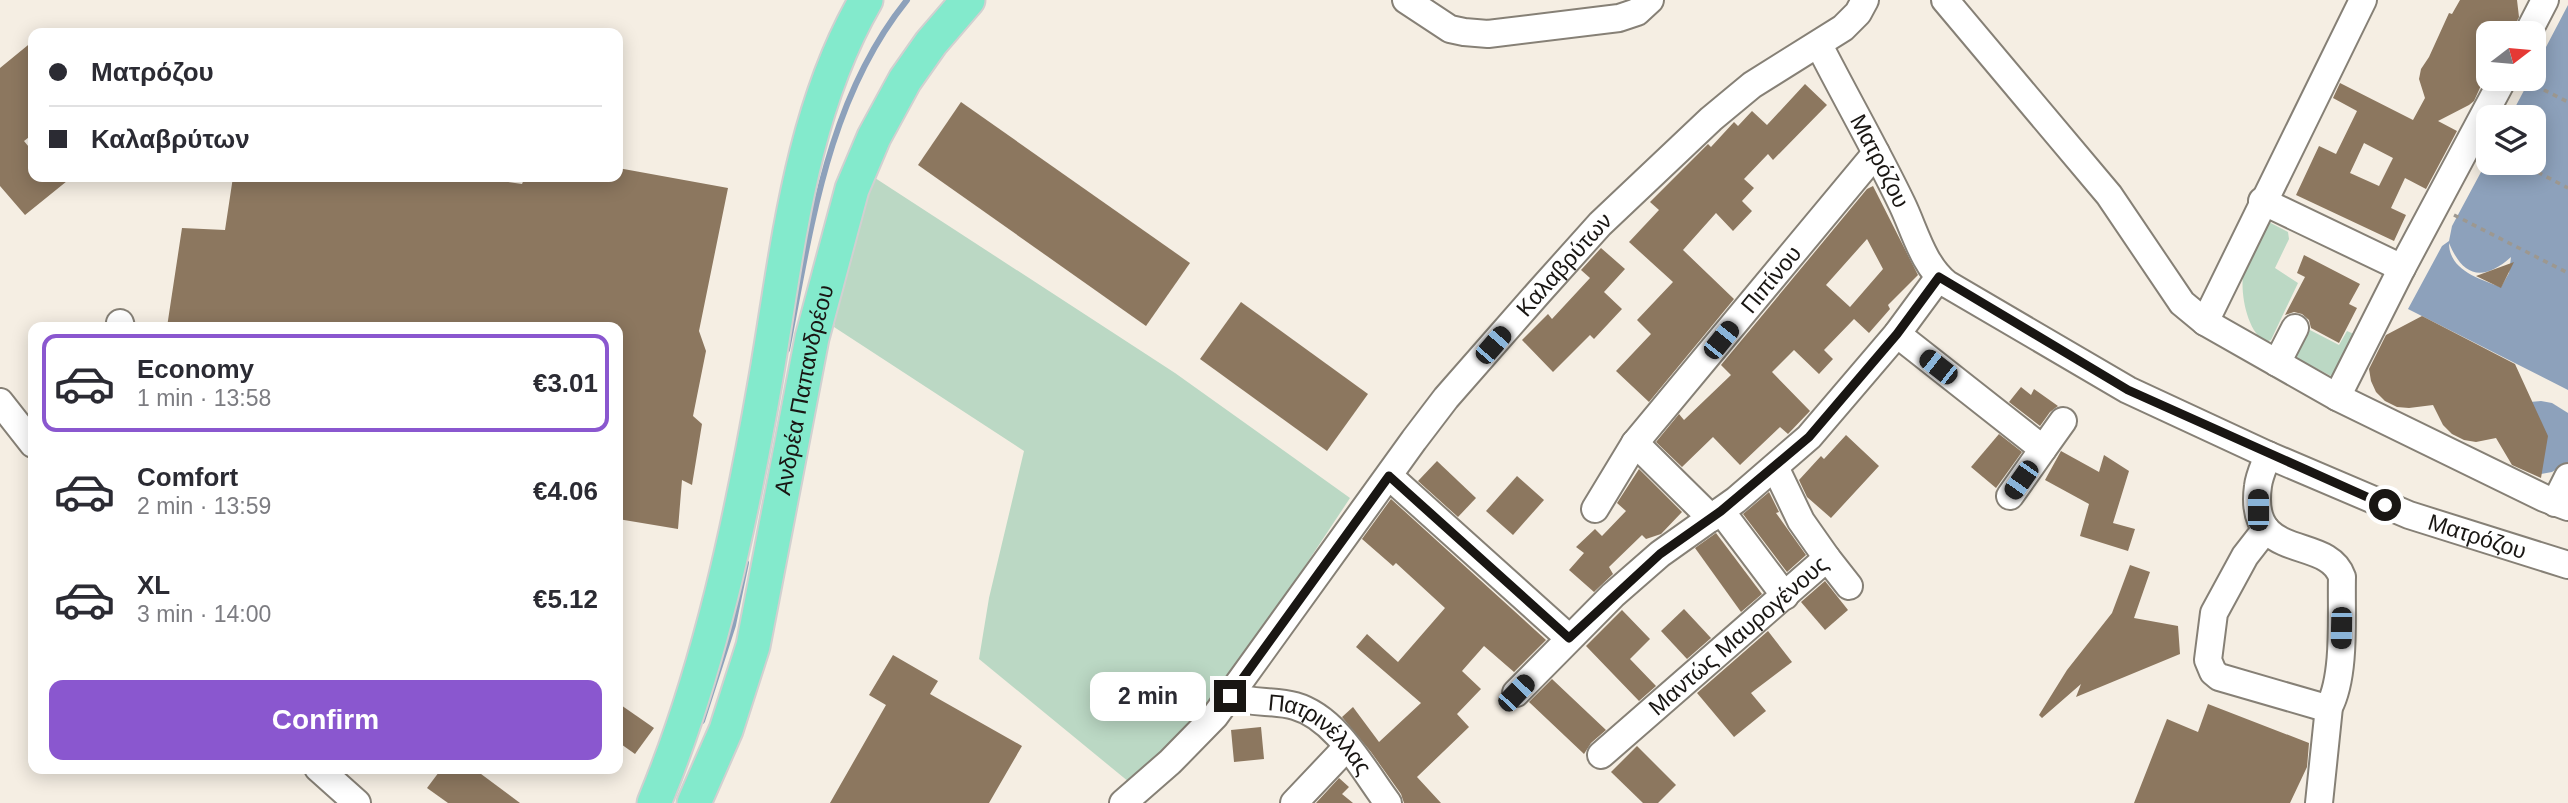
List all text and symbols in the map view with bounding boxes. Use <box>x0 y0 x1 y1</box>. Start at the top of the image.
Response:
north arrow <box>2476 21 2546 91</box>
map controls <box>2476 21 2546 175</box>
text: Ματρόζου <box>91 57 214 87</box>
button: layers <box>2476 105 2546 175</box>
street label: Ματρόζου <box>1845 110 1915 212</box>
text: Καλαβρύτων <box>91 124 250 154</box>
street label: Καλαβρύτων <box>1511 207 1617 321</box>
street label: Πιπίνου <box>1736 240 1806 318</box>
street label: Ανδρέα Παπανδρέου <box>769 282 839 497</box>
car <box>1700 317 1743 363</box>
car <box>1472 322 1515 368</box>
car <box>1915 346 1962 388</box>
icon: car <box>53 352 116 415</box>
text: Economy <box>137 354 254 384</box>
text: €3.01 <box>533 368 598 398</box>
text: 1 min · 13:58 <box>137 385 271 411</box>
car <box>2001 457 2042 503</box>
icon: car <box>53 460 116 523</box>
text: Comfort <box>137 462 238 492</box>
text: €4.06 <box>533 476 598 506</box>
car <box>2248 489 2269 531</box>
route start <box>2369 489 2401 521</box>
text: 2 min · 13:59 <box>137 493 271 519</box>
street label: Ματρόζου <box>2425 509 2530 564</box>
street label: Μαντώς Μαυρογένους <box>1643 550 1833 720</box>
icon: car <box>53 568 116 631</box>
text: XL <box>137 570 170 600</box>
text: €5.12 <box>533 584 598 614</box>
text: 3 min · 14:00 <box>137 601 271 627</box>
car <box>2331 607 2352 649</box>
car <box>1494 671 1539 715</box>
callout: 2 min <box>1090 672 1206 720</box>
button: Confirm <box>49 680 602 760</box>
route end <box>1214 680 1246 712</box>
text: 2 min <box>1118 683 1178 709</box>
street label: Πατρινέλλας <box>1267 689 1377 779</box>

